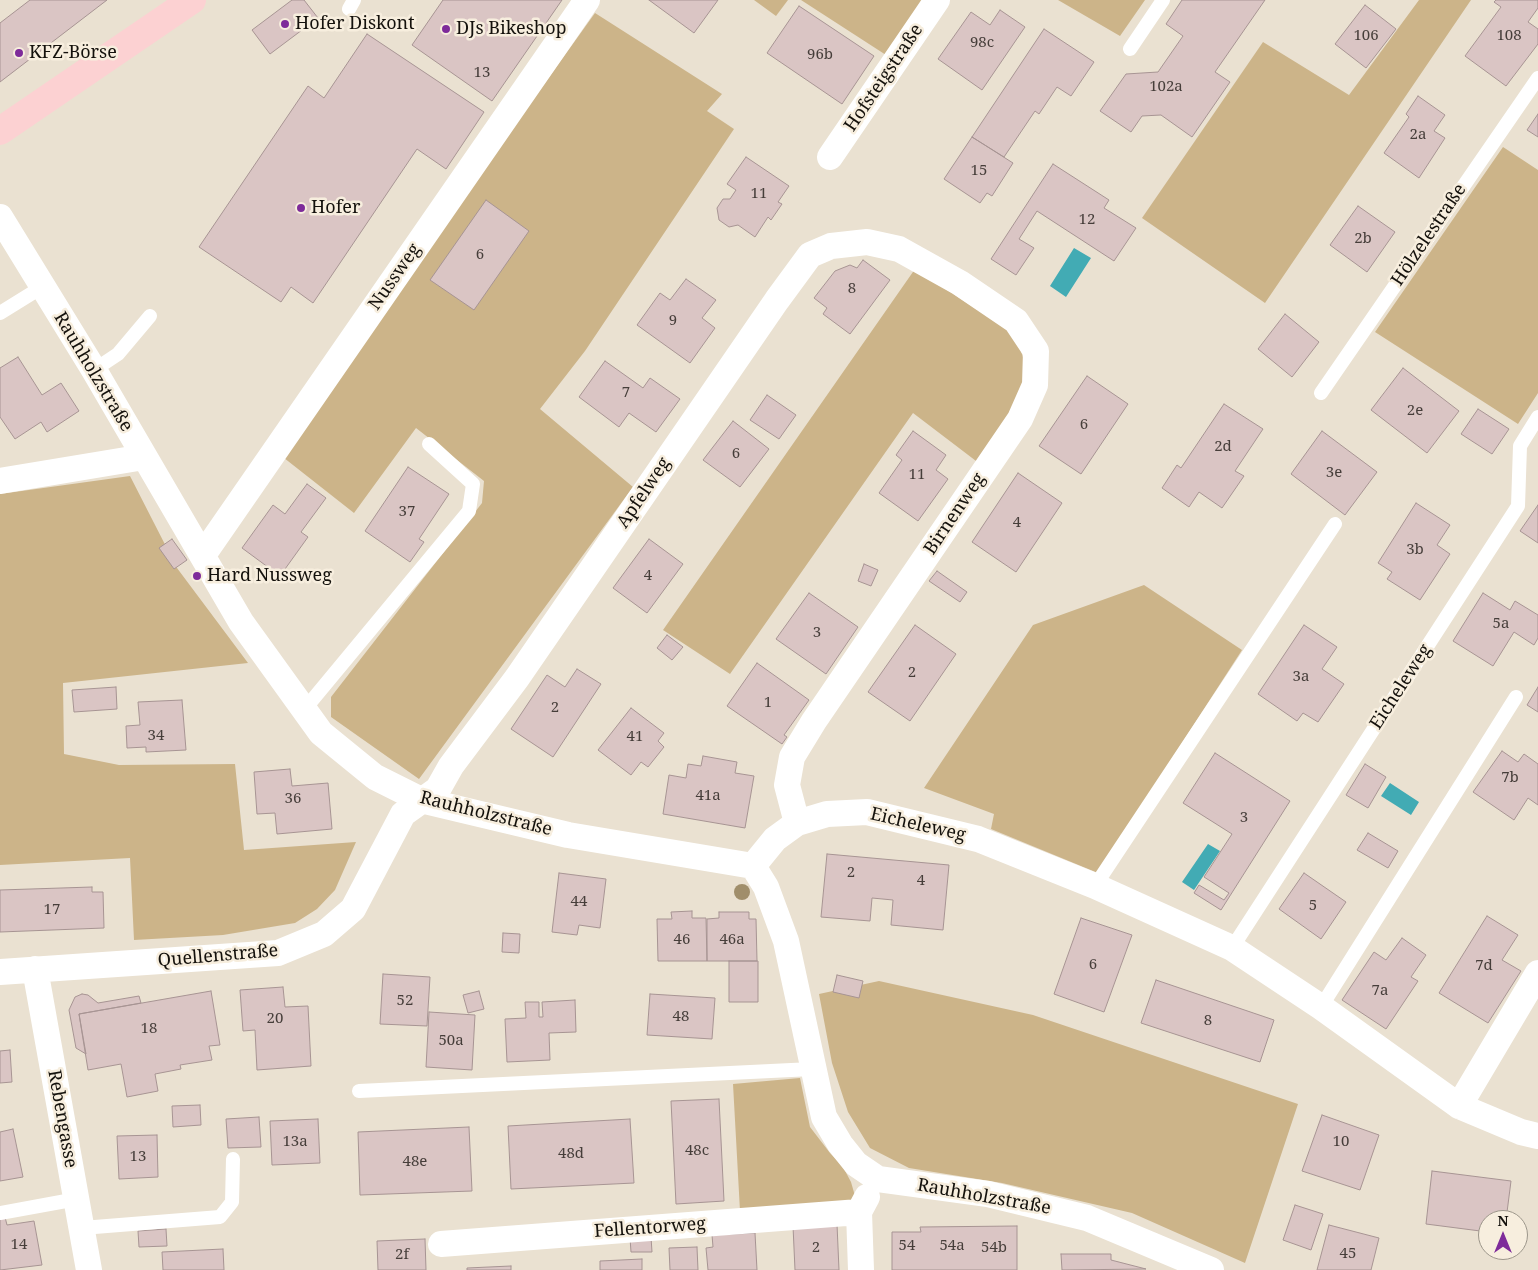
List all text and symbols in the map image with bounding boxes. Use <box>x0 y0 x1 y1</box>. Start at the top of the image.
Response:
place label: Hofer Diskont <box>295 13 415 35</box>
marker: Hofer Diskont <box>279 18 291 30</box>
place label: DJs Bikeshop <box>456 18 567 40</box>
street label: Hofsteigstraße <box>840 20 928 136</box>
marker: DJs Bikeshop <box>440 23 452 35</box>
house number: 106 <box>1353 27 1379 45</box>
house number: 108 <box>1496 27 1522 45</box>
house number: 98c <box>970 34 994 52</box>
place label: KFZ-Börse <box>29 42 117 64</box>
house number: 96b <box>807 46 833 64</box>
marker: KFZ-Börse <box>13 47 25 59</box>
house number: 13 <box>474 64 490 82</box>
house number: 102a <box>1149 78 1183 96</box>
house number: 2a <box>1410 126 1426 144</box>
house number: 15 <box>971 162 987 180</box>
street label: Hölzelestraße <box>1387 180 1471 290</box>
house number: 11 <box>751 185 767 203</box>
place label: Hofer <box>311 197 360 219</box>
marker: Hofer <box>295 202 307 214</box>
house number: 12 <box>1079 211 1095 229</box>
house number: 2b <box>1354 230 1372 248</box>
street label: Nussweg <box>364 240 426 314</box>
house number: 6 <box>476 246 484 264</box>
house number: 8 <box>848 280 856 298</box>
street label: Rauhholzstraße <box>49 308 137 436</box>
house number: 9 <box>669 312 677 330</box>
house number: 7 <box>622 384 630 402</box>
house number: 2e <box>1407 402 1423 420</box>
house number: 6 <box>1080 416 1088 434</box>
house number: 2d <box>1214 438 1232 456</box>
house number: 6 <box>732 445 740 463</box>
street label: Apfelweg <box>613 454 675 532</box>
house number: 3e <box>1326 464 1342 482</box>
house number: 11 <box>909 466 925 484</box>
street label: Birnenweg <box>920 469 990 559</box>
house number: 37 <box>399 503 415 521</box>
house number: 4 <box>1013 514 1021 532</box>
house number: 3b <box>1406 541 1424 559</box>
place label: Hard Nussweg <box>207 565 332 587</box>
house number: 4 <box>644 567 652 585</box>
marker: Hard Nussweg <box>191 570 203 582</box>
house number: 5a <box>1493 615 1509 633</box>
house number: 3 <box>813 624 821 642</box>
street label: Eicheleweg <box>1366 640 1436 734</box>
house number: 2 <box>908 664 916 682</box>
house number: 3a <box>1293 668 1309 686</box>
house number: 1 <box>764 694 772 712</box>
house number: 2 <box>551 699 559 717</box>
house number: 34 <box>148 727 164 745</box>
house number: 41 <box>627 728 643 746</box>
house number: 7b <box>1501 769 1519 787</box>
street label: Rauhholzstraße <box>418 787 554 841</box>
house number: 41a <box>695 787 721 805</box>
house number: 36 <box>285 790 301 808</box>
street label: Eicheleweg <box>868 804 968 846</box>
house number: 3 <box>1240 809 1248 827</box>
house number: 2 <box>847 864 855 882</box>
house number: 4 <box>917 872 925 890</box>
house number: 44 <box>571 893 587 911</box>
house number: 5 <box>1309 897 1317 915</box>
house number: 17 <box>44 901 60 919</box>
house number: 46 <box>674 931 690 949</box>
house number: 46a <box>719 931 745 949</box>
street label: Quellenstraße <box>157 940 279 972</box>
house number: 6 <box>1089 956 1097 974</box>
house number: 7d <box>1475 957 1493 975</box>
house number: 7a <box>1372 982 1388 1000</box>
house number: 52 <box>397 992 413 1010</box>
house number: 48 <box>673 1008 689 1026</box>
house number: 20 <box>267 1010 283 1028</box>
house number: 8 <box>1204 1012 1212 1030</box>
house number: 18 <box>141 1020 157 1038</box>
house number: 50a <box>438 1032 464 1050</box>
street label: Rebengasse <box>43 1068 81 1170</box>
house number: 13a <box>282 1133 308 1151</box>
house number: 10 <box>1333 1133 1349 1151</box>
house number: 48c <box>685 1142 709 1160</box>
house number: 48d <box>558 1145 584 1163</box>
house number: 13 <box>130 1148 146 1166</box>
house number: 48e <box>403 1153 427 1171</box>
street label: Rauhholzstraße <box>915 1175 1053 1219</box>
north arrow <box>1478 1210 1528 1260</box>
text: N <box>1497 1211 1509 1230</box>
street label: Fellentorweg <box>593 1213 707 1243</box>
house number: 14 <box>11 1236 27 1254</box>
house number: 54 <box>899 1237 915 1255</box>
house number: 54a <box>939 1237 965 1255</box>
house number: 2 <box>812 1239 820 1257</box>
house number: 54b <box>981 1239 1007 1257</box>
house number: 45 <box>1340 1245 1356 1263</box>
house number: 2f <box>395 1246 409 1264</box>

